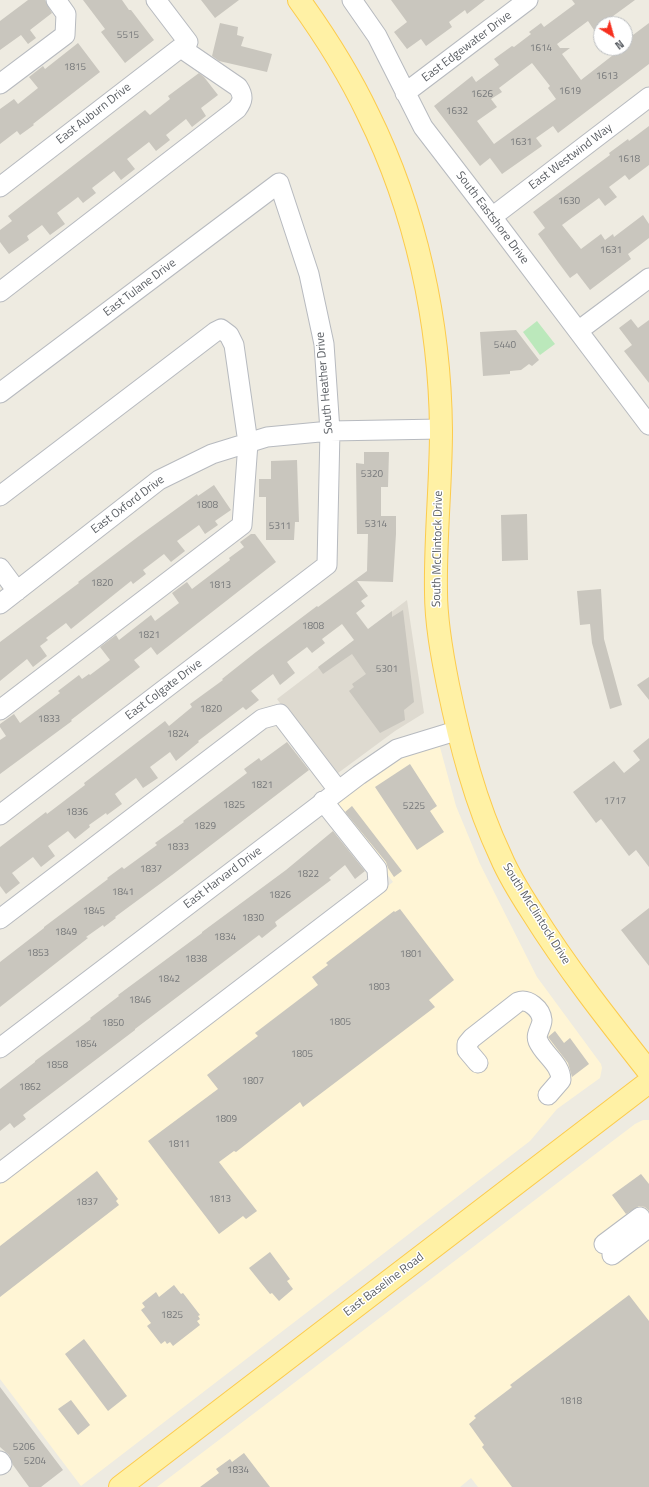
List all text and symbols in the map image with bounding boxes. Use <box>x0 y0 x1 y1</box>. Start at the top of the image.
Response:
street label: East Edgewater Drive <box>419 9 515 85</box>
north arrow <box>593 16 633 56</box>
house number: 5515 <box>117 30 139 42</box>
text: N <box>612 36 627 53</box>
house number: 1614 <box>530 43 552 55</box>
house number: 1815 <box>64 62 86 74</box>
house number: 1613 <box>596 71 618 83</box>
street label: East Auburn Drive <box>54 80 134 148</box>
house number: 1619 <box>559 86 581 98</box>
house number: 1626 <box>471 89 493 101</box>
house number: 1632 <box>446 106 468 118</box>
street label: East Westwind Way <box>526 121 616 193</box>
house number: 1631 <box>510 137 532 149</box>
house number: 1618 <box>618 154 640 166</box>
street label: South Eastshore Drive <box>452 169 532 267</box>
house number: 1630 <box>558 196 580 208</box>
house number: 1631 <box>600 245 622 257</box>
street label: East Tulane Drive <box>101 256 179 320</box>
street label: South Heather Drive <box>313 331 337 435</box>
house number: 5440 <box>494 340 516 352</box>
house number: 5320 <box>361 469 383 481</box>
street label: East Oxford Drive <box>89 473 167 537</box>
street label: South McClintock Drive <box>430 491 446 607</box>
house number: 1808 <box>196 500 218 512</box>
house number: 5314 <box>365 519 387 531</box>
house number: 5311 <box>269 521 291 533</box>
house number: 1820 <box>91 578 113 590</box>
house number: 1813 <box>209 580 231 592</box>
house number: 1808 <box>302 621 324 633</box>
house number: 1821 <box>138 630 160 642</box>
street label: East Colgate Drive <box>123 657 205 723</box>
house number: 5301 <box>376 664 398 676</box>
house number: 1820 <box>200 704 222 716</box>
house number: 1833 <box>38 714 60 726</box>
house number: 1824 <box>167 729 189 741</box>
house number: 1821 <box>251 780 273 792</box>
house number: 1717 <box>604 796 626 808</box>
house number: 1825 <box>223 800 245 812</box>
house number: 5225 <box>403 801 425 813</box>
house number: 1836 <box>66 807 88 819</box>
house number: 1829 <box>194 821 216 833</box>
house number: 1833 <box>167 842 189 854</box>
street label: East Harvard Drive <box>181 844 265 912</box>
street label: South McClintock Drive <box>499 861 573 967</box>
house number: 1837 <box>140 864 162 876</box>
house number: 1822 <box>297 869 319 881</box>
house number: 1841 <box>112 887 134 899</box>
house number: 1826 <box>269 890 291 902</box>
house number: 1845 <box>83 906 105 918</box>
house number: 1830 <box>242 913 264 925</box>
house number: 1849 <box>55 927 77 939</box>
house number: 1834 <box>214 932 236 944</box>
house number: 1853 <box>27 948 49 960</box>
house number: 1801 <box>400 949 422 961</box>
house number: 1838 <box>185 954 207 966</box>
house number: 1842 <box>158 974 180 986</box>
house number: 1803 <box>368 982 390 994</box>
house number: 1846 <box>129 995 151 1007</box>
house number: 1805 <box>329 1017 351 1029</box>
house number: 1850 <box>102 1018 124 1030</box>
house number: 1854 <box>75 1039 97 1051</box>
house number: 1805 <box>291 1049 313 1061</box>
house number: 1858 <box>46 1060 68 1072</box>
house number: 1807 <box>242 1076 264 1088</box>
house number: 1862 <box>19 1082 41 1094</box>
house number: 1809 <box>215 1114 237 1126</box>
house number: 1811 <box>168 1139 190 1151</box>
house number: 1813 <box>209 1194 231 1206</box>
house number: 1837 <box>76 1197 98 1209</box>
street label: East Baseline Road <box>341 1250 427 1320</box>
house number: 1825 <box>161 1310 183 1322</box>
house number: 1818 <box>560 1396 582 1408</box>
house number: 5206 <box>13 1442 35 1454</box>
house number: 5204 <box>24 1456 46 1468</box>
house number: 1834 <box>227 1465 249 1477</box>

